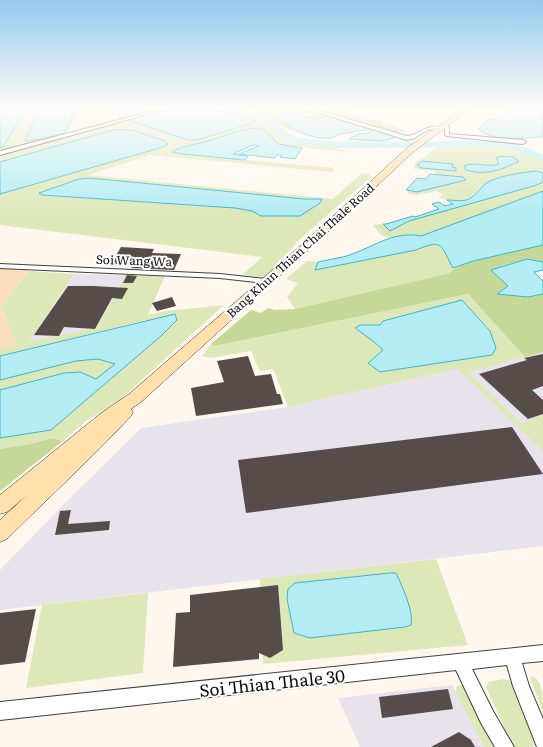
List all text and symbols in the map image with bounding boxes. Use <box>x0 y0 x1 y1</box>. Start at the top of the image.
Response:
street label: Bang Khun Thian Chai Thale Road <box>222 178 378 321</box>
street label: Soi Wang Wa <box>96 250 173 270</box>
street label: Soi Thian Thale 30 <box>198 662 346 702</box>

